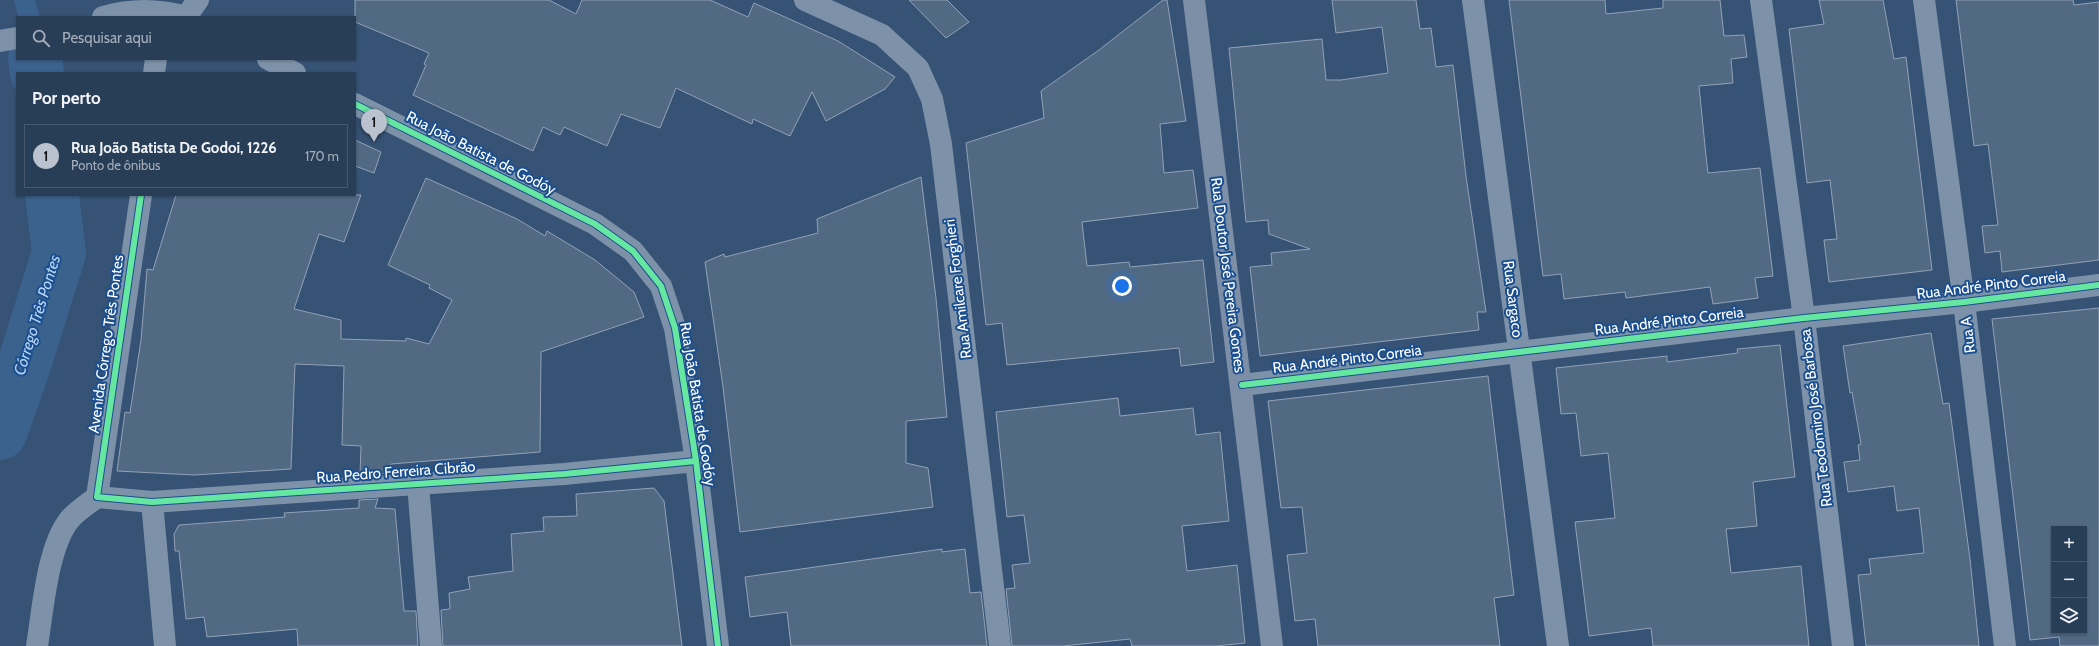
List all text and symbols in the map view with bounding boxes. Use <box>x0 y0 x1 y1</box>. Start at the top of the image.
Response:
search box <box>16 16 356 60</box>
icon: search <box>30 27 52 49</box>
text: Pesquisar aqui <box>62 29 152 47</box>
text: Por perto <box>32 88 101 108</box>
street label: Rua João Batista de Godóy <box>403 107 559 199</box>
pin: 1 <box>361 109 387 142</box>
text: Rua João Batista De Godoi, 1226 <box>71 139 277 157</box>
text: 1 <box>44 148 48 164</box>
text: 170 m <box>305 148 339 164</box>
text: Ponto de ônibus <box>71 157 160 173</box>
street label: Rua Doutor José Pereira Gomes <box>1207 176 1249 374</box>
street label: Rua Amilcare Forghieri <box>941 218 975 360</box>
water label: Córrego Três Pontes <box>10 253 64 377</box>
street label: Avenida Córrego Três Pontes <box>85 254 127 434</box>
street label: Rua Sargaco <box>1499 259 1527 339</box>
street label: Rua André Pinto Correia <box>1915 267 2067 303</box>
your location <box>1112 276 1132 296</box>
street label: Rua André Pinto Correia <box>1593 303 1745 339</box>
street label: Rua A <box>1957 315 1979 354</box>
street label: Rua João Batista de Godóy <box>676 321 720 488</box>
street label: Rua Teodomiro José Barbosa <box>1796 327 1836 508</box>
street label: Rua André Pinto Correia <box>1271 341 1423 377</box>
street label: Rua Pedro Ferreira Cibrão <box>316 457 476 487</box>
map controls <box>2051 526 2087 634</box>
button: + <box>2051 526 2087 562</box>
button: − <box>2051 562 2087 598</box>
button: layers <box>2051 598 2087 634</box>

